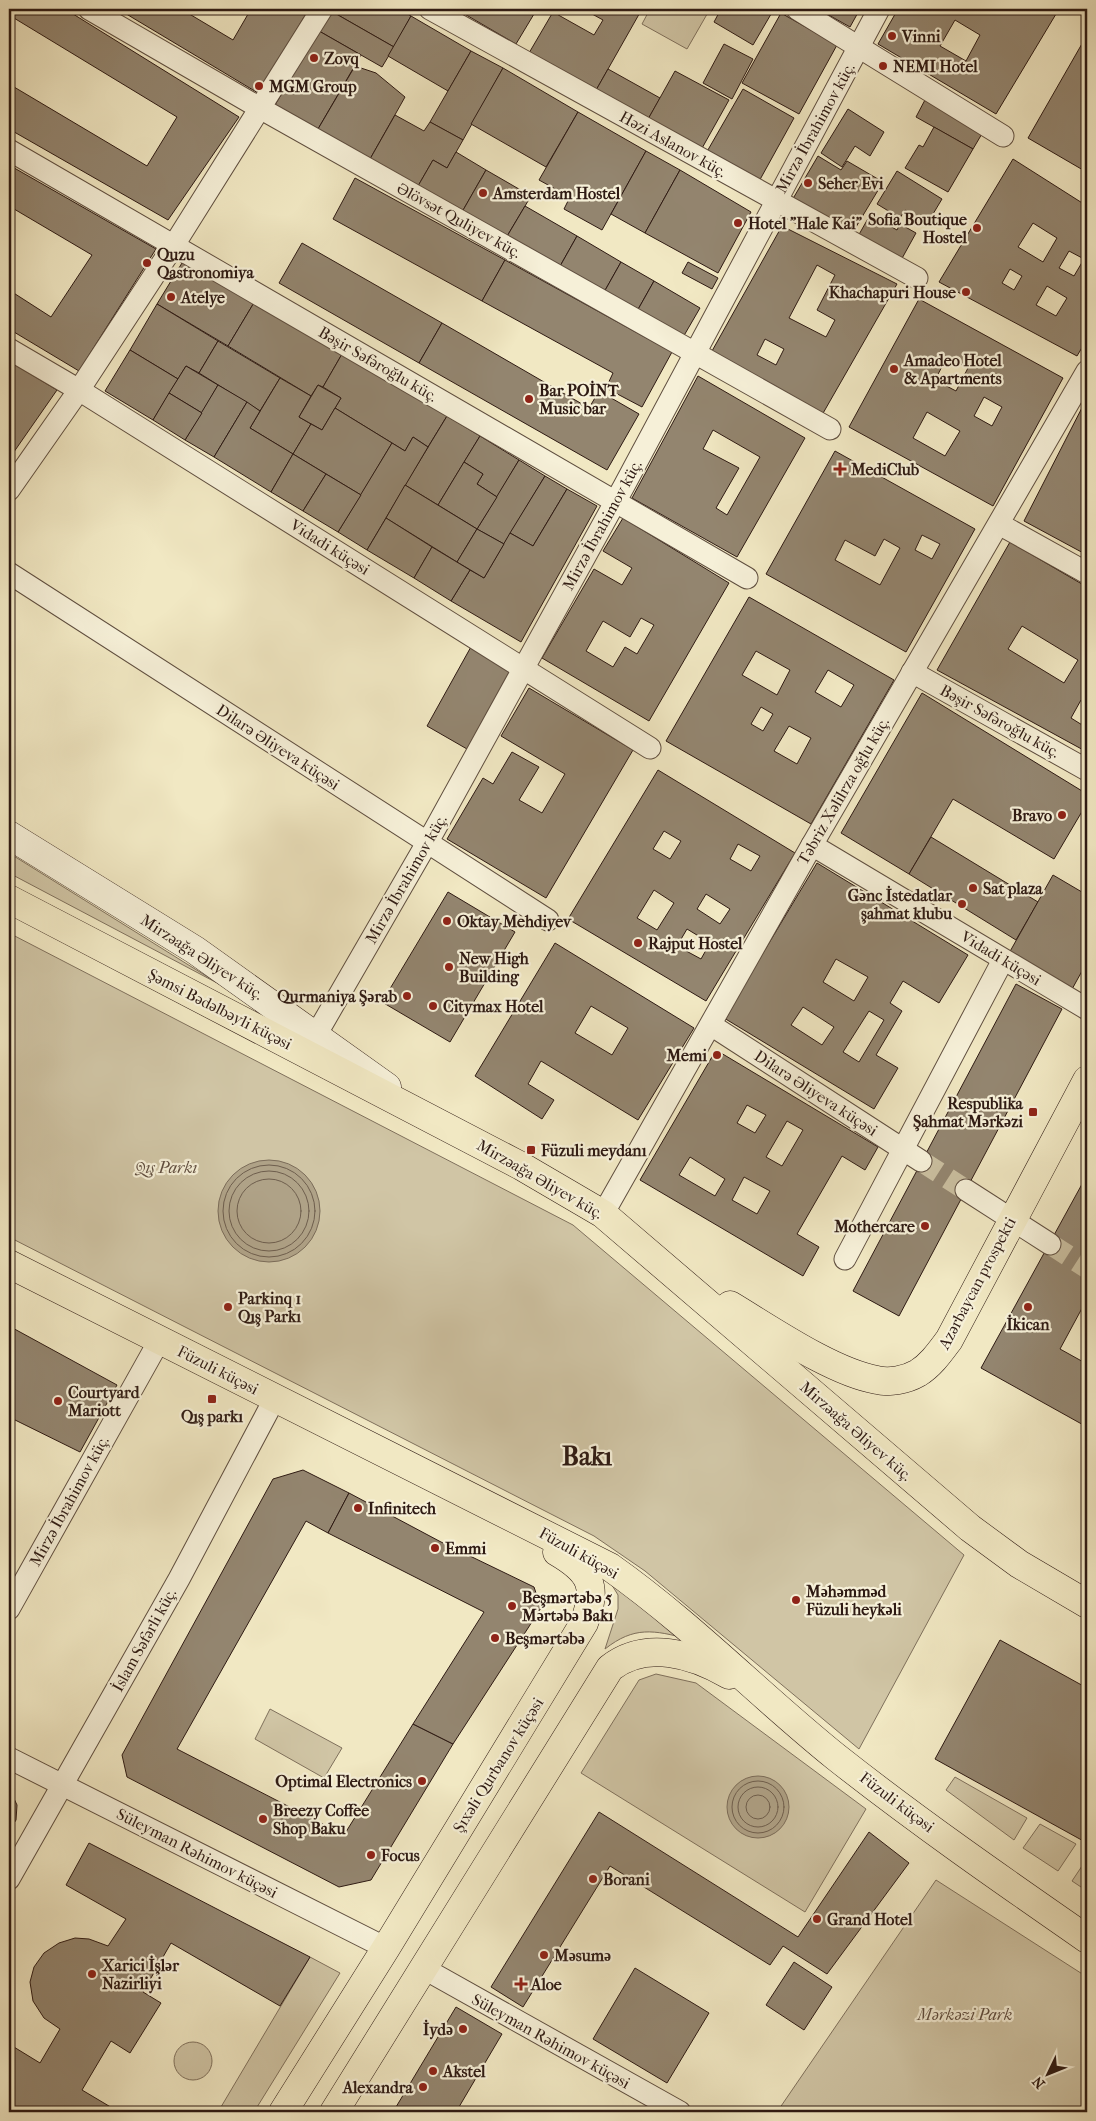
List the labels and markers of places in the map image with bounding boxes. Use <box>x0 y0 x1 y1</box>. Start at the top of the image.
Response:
place label: Vinni <box>901 27 941 46</box>
marker: Vinni <box>886 30 898 42</box>
place label: Zovq <box>324 49 359 69</box>
marker: Zovq <box>308 52 320 64</box>
place label: NEMI Hotel <box>893 57 978 76</box>
marker: NEMI Hotel <box>877 60 889 72</box>
place label: MGM Group <box>268 77 357 97</box>
marker: MGM Group <box>253 80 265 92</box>
place label: Seher Evi <box>818 174 884 193</box>
marker: Seher Evi <box>802 177 814 189</box>
place label: Amsterdam Hostel <box>492 184 621 203</box>
marker: Amsterdam Hostel <box>477 187 489 199</box>
place label: Sofia Boutique Hostel <box>868 210 968 247</box>
place label: Hotel "Hale Kai" <box>748 214 863 233</box>
marker: Hotel "Hale Kai" <box>732 217 744 229</box>
marker: Sofia Boutique Hostel <box>971 222 983 234</box>
place label: Quzu Qastronomiya <box>157 245 254 283</box>
marker: Quzu Qastronomiya <box>141 257 153 269</box>
place label: Khachapuri House <box>829 283 956 303</box>
marker: Khachapuri House <box>960 286 972 298</box>
place label: Atelye <box>180 288 225 308</box>
marker: Atelye <box>165 291 177 303</box>
place label: Amadeo Hotel & Apartments <box>903 351 1002 389</box>
marker: Amadeo Hotel & Apartments <box>888 363 900 375</box>
place label: Bar POİNT Music bar <box>538 380 620 418</box>
marker: Bar POİNT Music bar <box>523 393 535 405</box>
place label: MediClub <box>850 460 920 479</box>
marker: MediClub <box>833 462 847 476</box>
place label: Bravo <box>1012 806 1052 825</box>
marker: Bravo <box>1056 809 1068 821</box>
place label: Sat plaza <box>983 879 1043 899</box>
marker: Sat plaza <box>967 882 979 894</box>
place label: Gənc İstedatlar şahmat klubu <box>848 885 953 924</box>
marker: Gənc İstedatlar şahmat klubu <box>956 898 968 910</box>
place label: Oktay Mehdiyev <box>457 912 572 932</box>
marker: Oktay Mehdiyev <box>441 915 453 927</box>
place label: Rajput Hostel <box>648 934 743 954</box>
marker: Rajput Hostel <box>632 937 644 949</box>
place label: New High Building <box>459 949 530 987</box>
marker: New High Building <box>443 961 455 973</box>
place label: Qurmaniya Şərab <box>277 987 398 1007</box>
marker: Qurmaniya Şərab <box>401 990 413 1002</box>
place label: Citymax Hotel <box>443 997 544 1017</box>
marker: Citymax Hotel <box>427 1000 439 1012</box>
place label: Memi <box>666 1046 707 1065</box>
marker: Memi <box>711 1049 723 1061</box>
place label: Respublika Şahmat Mərkəzi <box>913 1094 1024 1132</box>
marker: Respublika Şahmat Mərkəzi <box>1027 1106 1039 1118</box>
place label: Füzuli meydanı <box>540 1141 647 1161</box>
marker: Füzuli meydanı <box>525 1144 537 1156</box>
place label: Mothercare <box>833 1217 915 1236</box>
marker: Mothercare <box>919 1220 931 1232</box>
place label: Parkinq 1 Qış Parkı <box>238 1289 301 1327</box>
marker: Parkinq 1 Qış Parkı <box>222 1301 234 1313</box>
marker: İkican <box>1022 1301 1034 1313</box>
place label: İkican <box>1007 1314 1050 1334</box>
place label: Courtyard Mariott <box>67 1383 141 1420</box>
marker: Qış parkı <box>206 1393 218 1405</box>
marker: Courtyard Mariott <box>52 1395 64 1407</box>
place label: Qış parkı <box>181 1407 243 1427</box>
place label: Infinitech <box>368 1499 437 1518</box>
marker: Infinitech <box>352 1502 364 1514</box>
place label: Emmi <box>445 1539 486 1558</box>
marker: Emmi <box>429 1542 441 1554</box>
place label: Məhəmməd Füzuli heykəli <box>805 1582 902 1620</box>
place label: Beşmərtəbə 5 Mərtəbə Bakı <box>521 1588 613 1625</box>
marker: Məhəmməd Füzuli heykəli <box>790 1594 802 1606</box>
marker: Beşmərtəbə 5 Mərtəbə Bakı <box>506 1600 518 1612</box>
place label: Beşmərtəbə <box>505 1629 585 1649</box>
marker: Beşmərtəbə <box>489 1632 501 1644</box>
place label: Optimal Electronics <box>275 1772 412 1792</box>
marker: Optimal Electronics <box>416 1775 428 1787</box>
place label: Breezy Coffee Shop Baku <box>273 1801 369 1839</box>
marker: Breezy Coffee Shop Baku <box>257 1813 269 1825</box>
place label: Focus <box>380 1846 420 1865</box>
marker: Focus <box>365 1849 377 1861</box>
place label: Borani <box>603 1870 650 1889</box>
marker: Borani <box>587 1873 599 1885</box>
place label: Grand Hotel <box>827 1910 913 1929</box>
marker: Grand Hotel <box>811 1913 823 1925</box>
place label: Məsumə <box>553 1946 611 1965</box>
marker: Məsumə <box>538 1949 550 1961</box>
place label: Xarici İşlər Nazirliyi <box>101 1955 180 1994</box>
marker: Xarici İşlər Nazirliyi <box>86 1968 98 1980</box>
place label: Aloe <box>530 1975 562 1994</box>
marker: Aloe <box>515 1978 527 1990</box>
place label: İydə <box>423 2019 453 2040</box>
marker: İydə <box>457 2023 469 2035</box>
place label: Akstel <box>442 2062 486 2081</box>
marker: Akstel <box>427 2065 439 2077</box>
place label: Alexandra <box>342 2078 414 2097</box>
marker: Alexandra <box>417 2081 429 2093</box>

